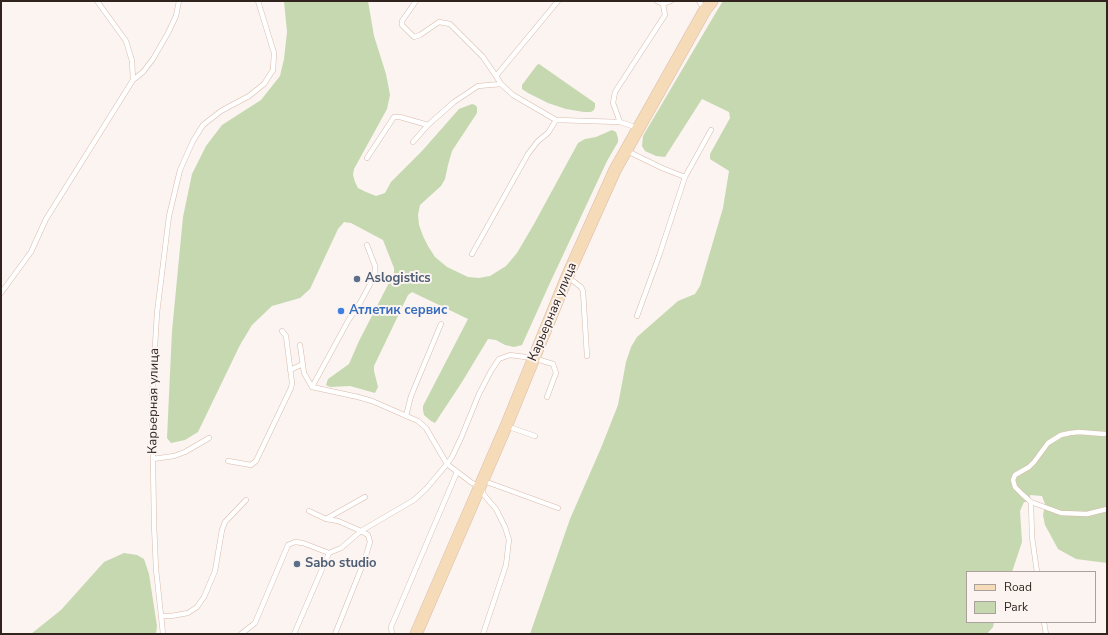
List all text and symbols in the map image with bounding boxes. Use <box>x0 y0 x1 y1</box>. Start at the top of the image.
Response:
street label: Карьерная улица <box>525 260 581 364</box>
place label: Aslogistics <box>365 271 431 287</box>
marker: Aslogistics <box>352 274 362 284</box>
place label: Атлетик сервис <box>349 303 447 319</box>
marker: Атлетик сервис <box>336 306 346 316</box>
street label: Карьерная улица <box>145 348 163 454</box>
place label: Sabo studio <box>305 556 377 572</box>
marker: Sabo studio <box>292 559 302 569</box>
legend <box>966 571 1096 623</box>
text: Road <box>1004 579 1032 595</box>
text: Park <box>1004 599 1028 615</box>

